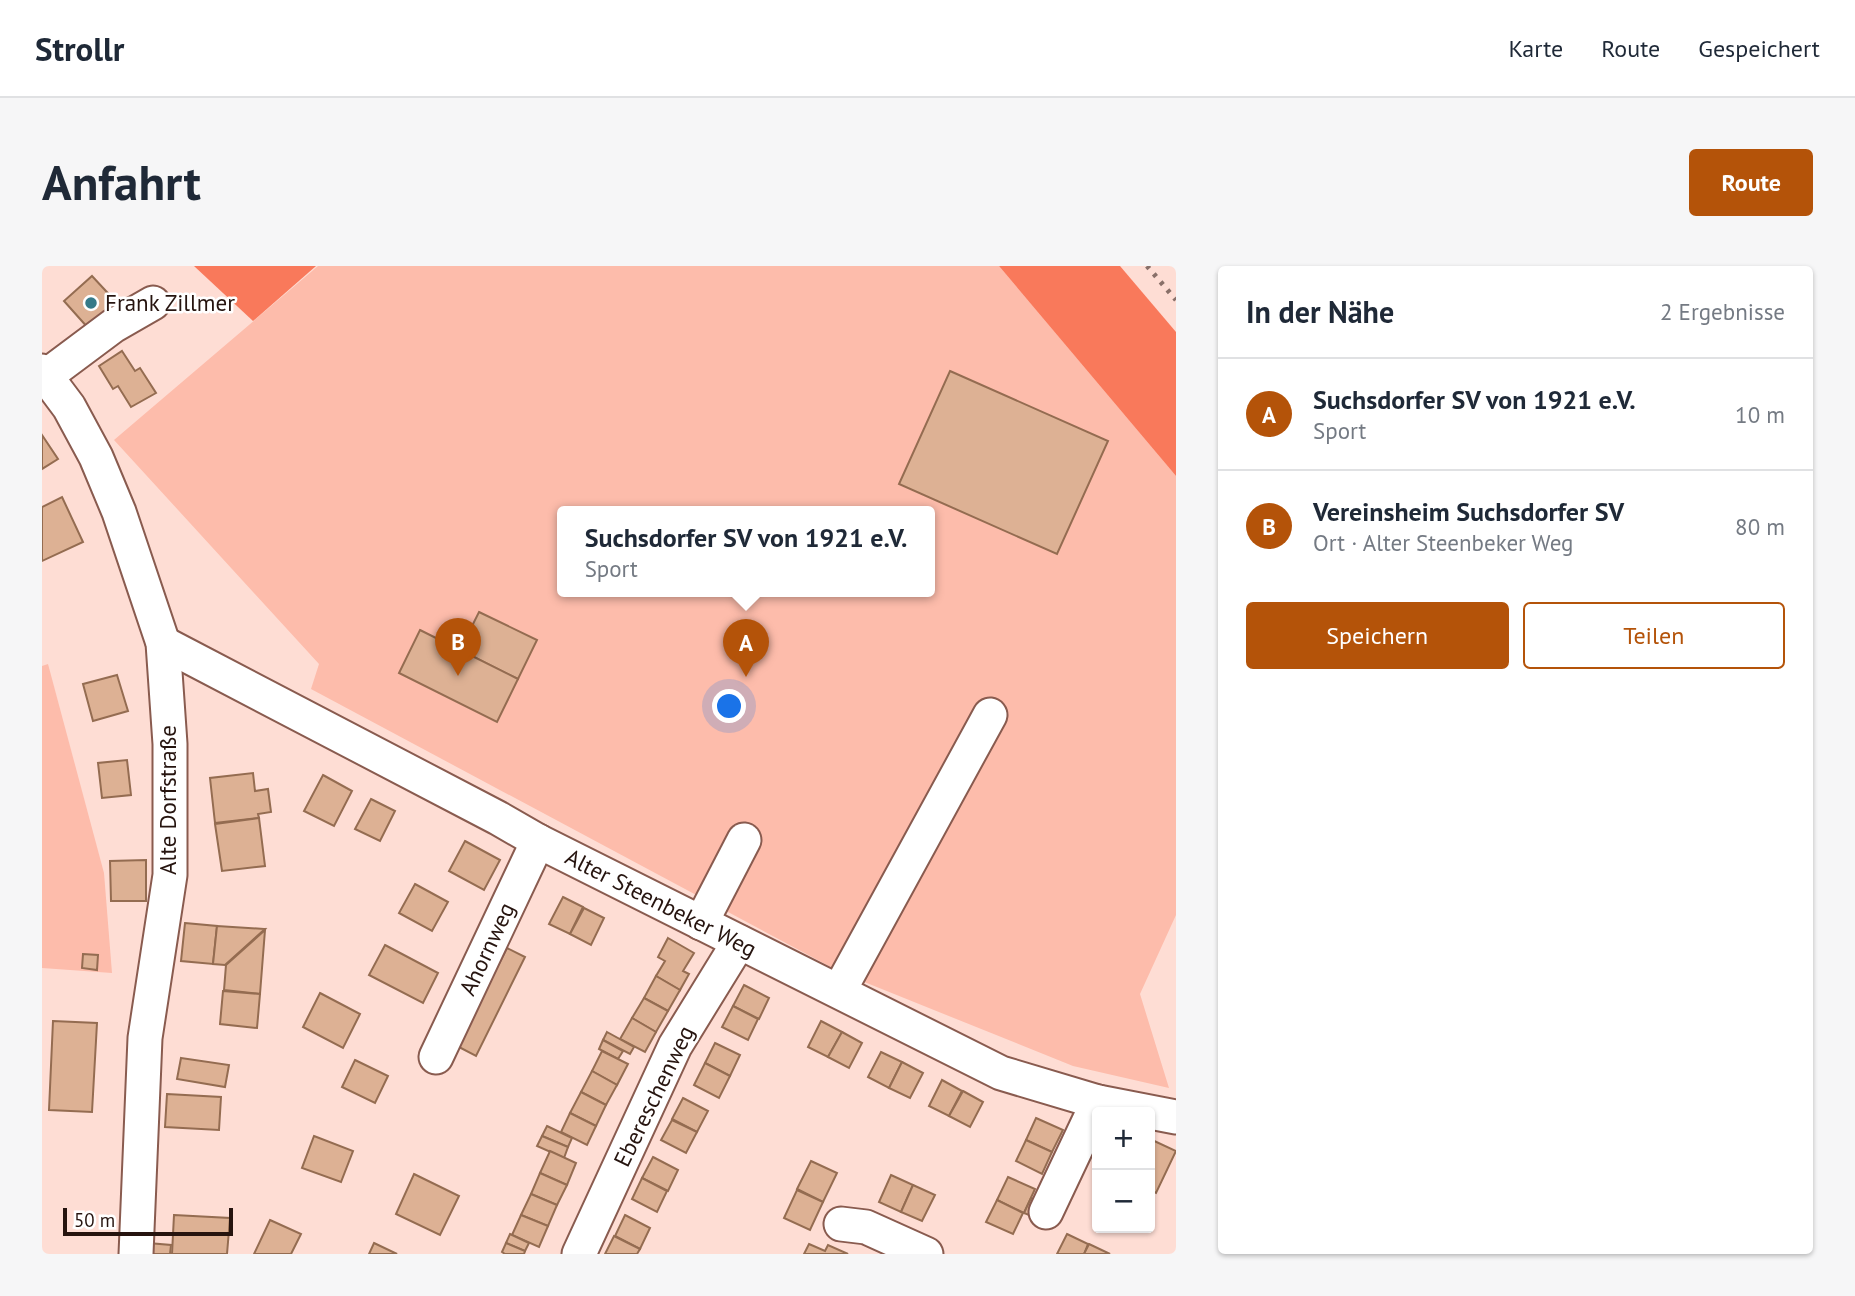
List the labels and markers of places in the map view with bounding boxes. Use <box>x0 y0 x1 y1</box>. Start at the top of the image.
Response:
place label: Frank Zillmer <box>105 288 235 317</box>
marker: Frank Zillmer <box>83 295 99 311</box>
pin: B <box>435 618 481 676</box>
pin: A <box>723 619 769 677</box>

